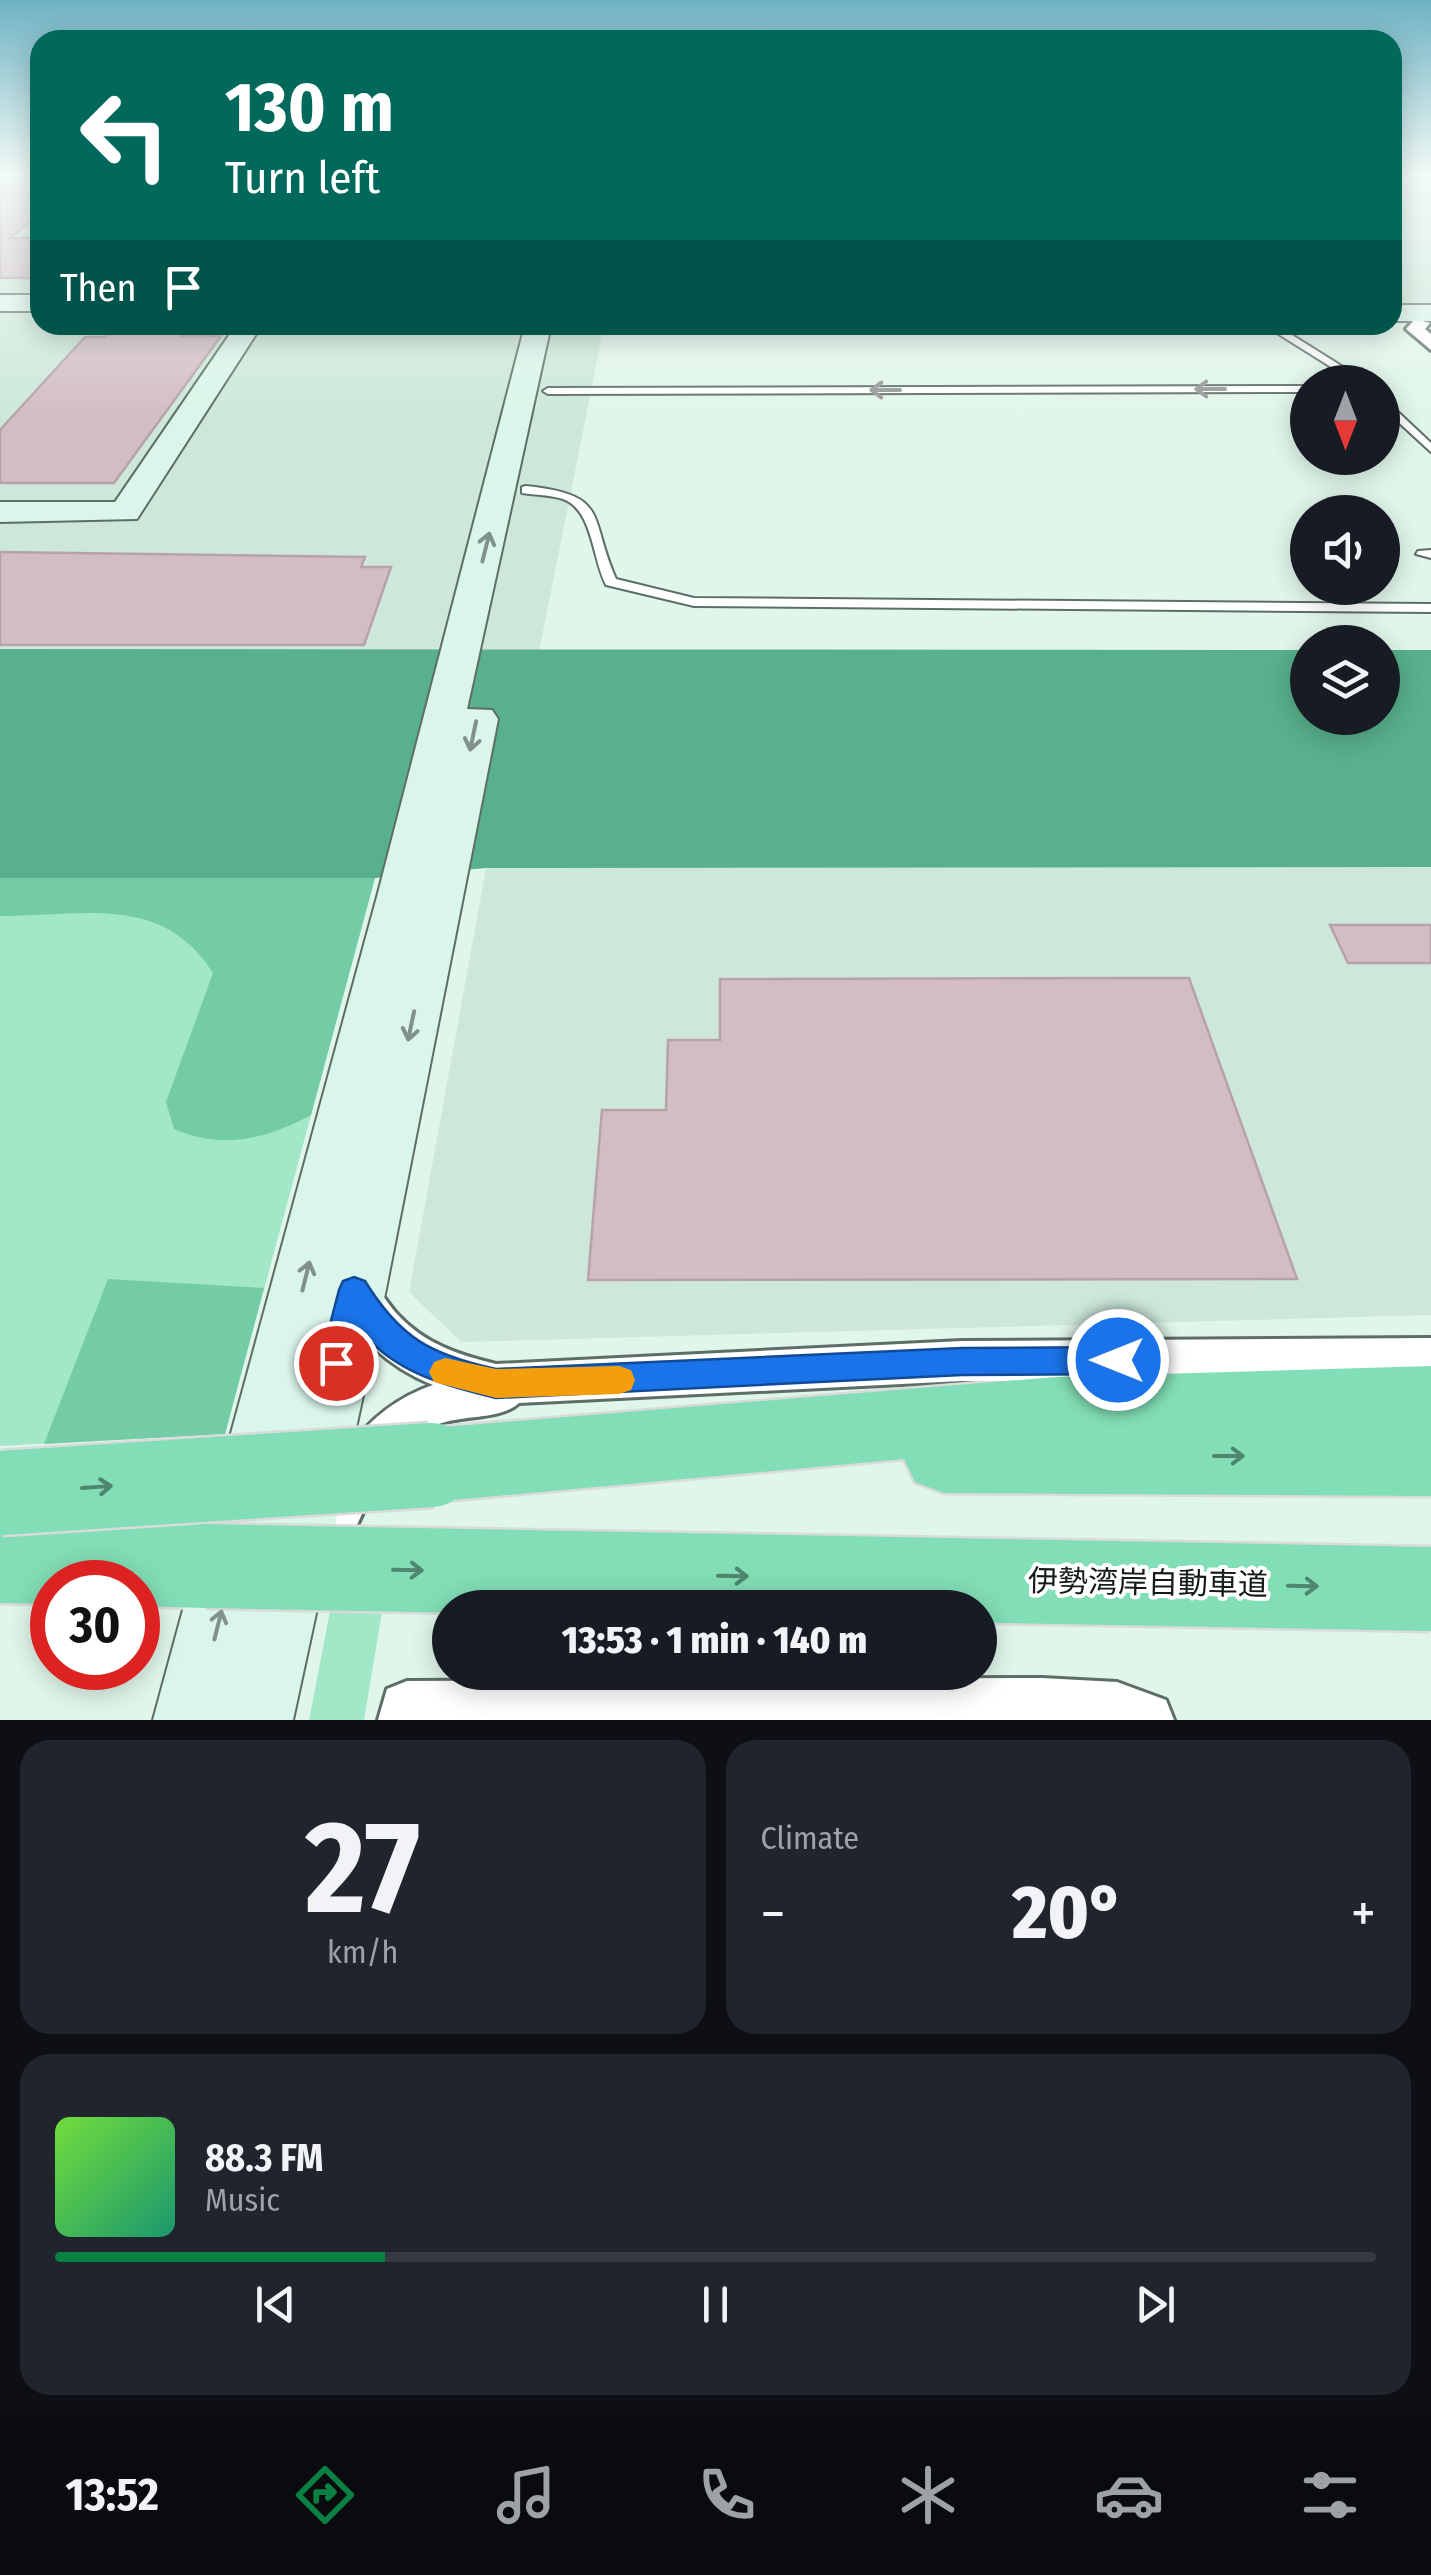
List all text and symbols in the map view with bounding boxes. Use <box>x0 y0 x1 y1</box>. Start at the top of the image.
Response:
text: 130 m <box>225 66 394 150</box>
icon: left <box>60 70 190 200</box>
text: Turn left <box>225 151 380 205</box>
icon: arrive <box>156 260 211 315</box>
text: Then <box>60 265 136 311</box>
north arrow <box>1290 365 1400 475</box>
map controls <box>1290 365 1400 735</box>
one-way arrow <box>870 380 902 400</box>
one-way arrow <box>1195 380 1228 398</box>
button: sound <box>1290 495 1400 605</box>
one-way arrow <box>478 532 496 564</box>
button: layers <box>1290 625 1400 735</box>
one-way arrow <box>463 719 481 751</box>
one-way arrow <box>401 1009 420 1041</box>
one-way arrow <box>298 1261 316 1293</box>
position arrow <box>1066 1308 1170 1412</box>
pin <box>294 1321 379 1406</box>
icon: arrive <box>309 1336 364 1391</box>
one-way arrow <box>1212 1446 1244 1466</box>
one-way arrow <box>81 1477 113 1496</box>
speed limit sign: 30 <box>30 1560 160 1690</box>
one-way arrow <box>391 1560 423 1579</box>
street label: 伊勢湾岸自動車道 <box>1028 1563 1268 1603</box>
one-way arrow <box>716 1566 748 1585</box>
one-way arrow <box>1286 1577 1318 1596</box>
one-way arrow <box>210 1610 228 1642</box>
text: 13:53 · 1 min · 140 m <box>562 1617 867 1663</box>
text: 27 <box>305 1790 420 1946</box>
text: Climate <box>761 1819 859 1857</box>
text: 20° <box>1012 1868 1124 1958</box>
text: − <box>761 1881 785 1947</box>
text: + <box>1351 1881 1376 1947</box>
text: km/h <box>327 1933 398 1971</box>
text: 88.3 FM <box>205 2135 323 2181</box>
text: Music <box>205 2181 280 2219</box>
icon: previous <box>248 2277 303 2332</box>
icon: pause <box>688 2277 743 2332</box>
icon: next <box>1128 2277 1183 2332</box>
icon: directions <box>290 2460 360 2530</box>
icon: music <box>491 2460 561 2530</box>
icon: phone <box>692 2460 762 2530</box>
icon: climate <box>893 2460 963 2530</box>
icon: car <box>1094 2460 1164 2530</box>
icon: filters <box>1295 2460 1365 2530</box>
text: 13:52 <box>66 2468 159 2522</box>

